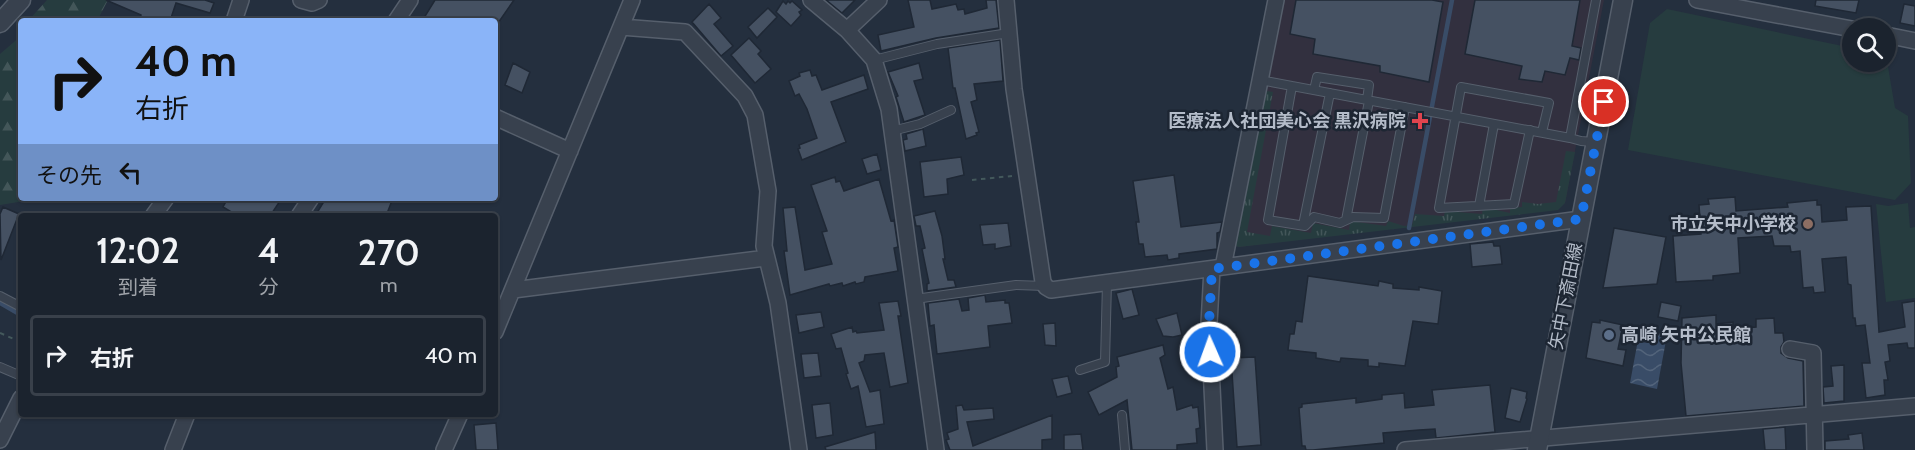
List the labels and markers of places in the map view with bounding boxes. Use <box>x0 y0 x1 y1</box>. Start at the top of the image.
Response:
pin <box>1578 76 1629 127</box>
place label: 医療法人社団美心会 黒沢病院 <box>1168 110 1406 132</box>
marker: 医療法人社団美心会 黒沢病院 <box>1411 112 1429 130</box>
place label: 市立矢中小学校 <box>1670 213 1796 235</box>
marker: 市立矢中小学校 <box>1801 217 1815 231</box>
place label: 高崎 矢中公民館 <box>1621 324 1751 346</box>
marker: 高崎 矢中公民館 <box>1602 328 1616 342</box>

